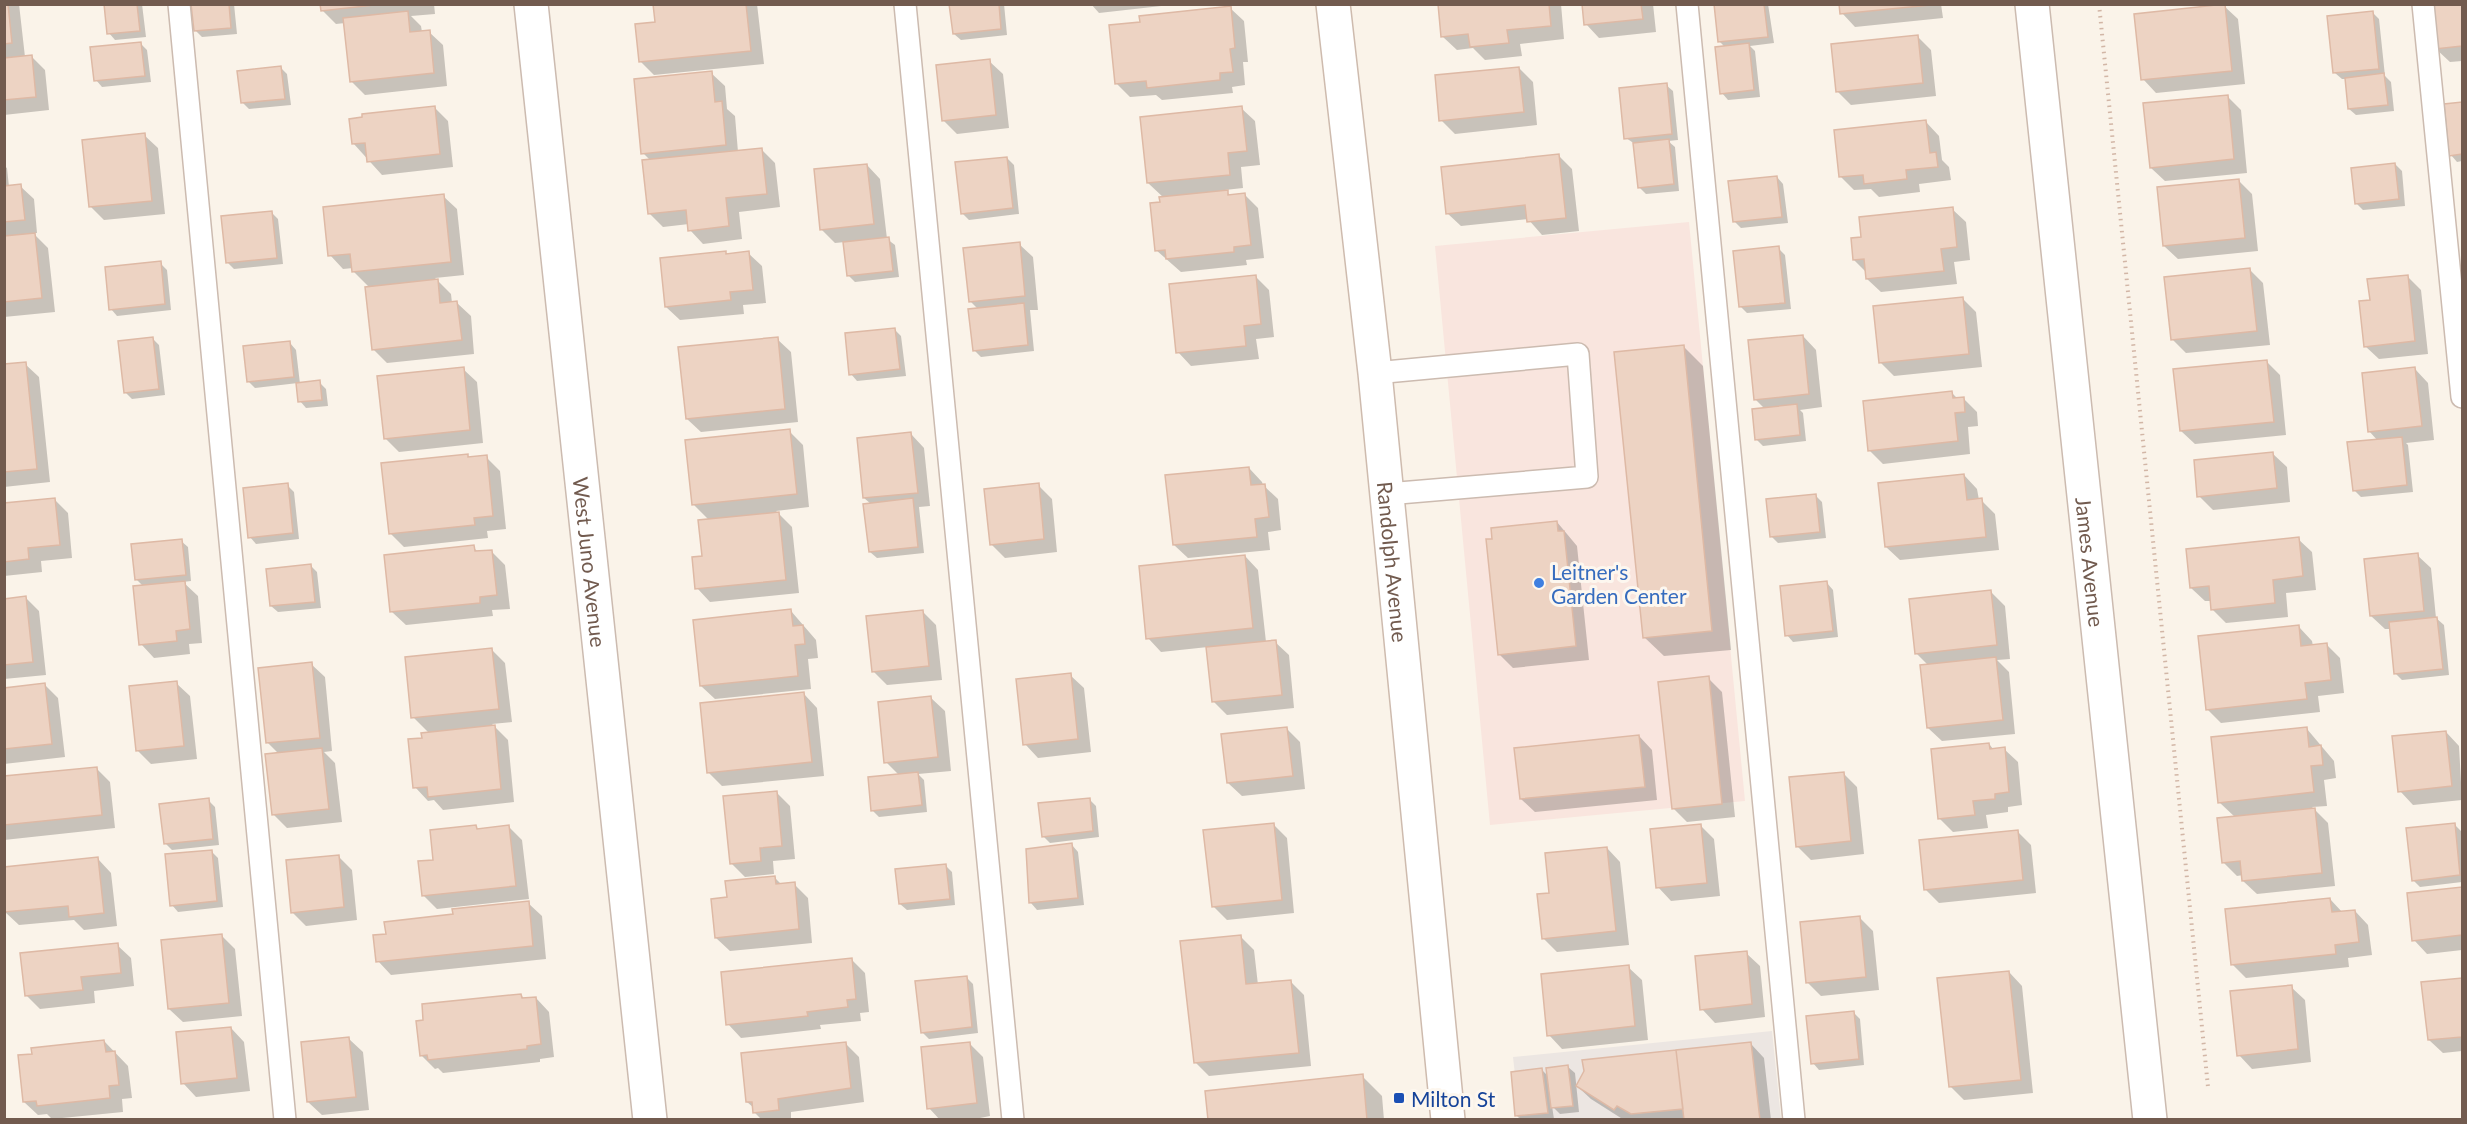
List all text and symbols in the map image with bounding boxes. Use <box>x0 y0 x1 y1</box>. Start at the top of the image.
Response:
street label: West Juno Avenue <box>569 475 612 648</box>
street label: Randolph Avenue <box>1373 480 1414 643</box>
street label: James Avenue <box>2072 496 2110 628</box>
place label: Leitner's Garden Center <box>1551 559 1687 608</box>
marker: Leitner's Garden Center <box>1532 576 1546 590</box>
place label: Milton St <box>1411 1086 1496 1111</box>
marker: Milton St <box>1392 1091 1406 1105</box>

